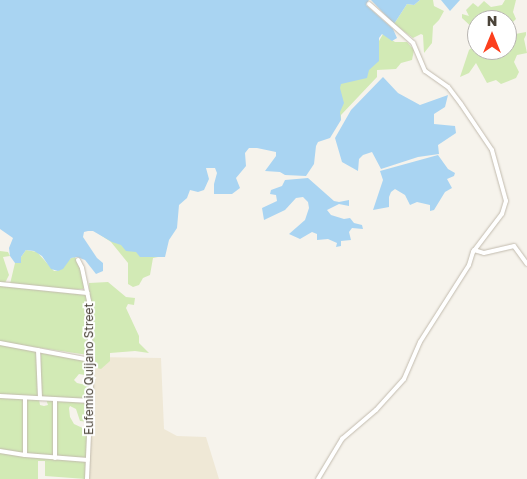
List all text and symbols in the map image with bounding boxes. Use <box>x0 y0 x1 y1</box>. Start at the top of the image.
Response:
north arrow <box>467 10 517 60</box>
text: N <box>487 12 497 29</box>
street label: Eufemio Quijano Street <box>82 303 96 435</box>

